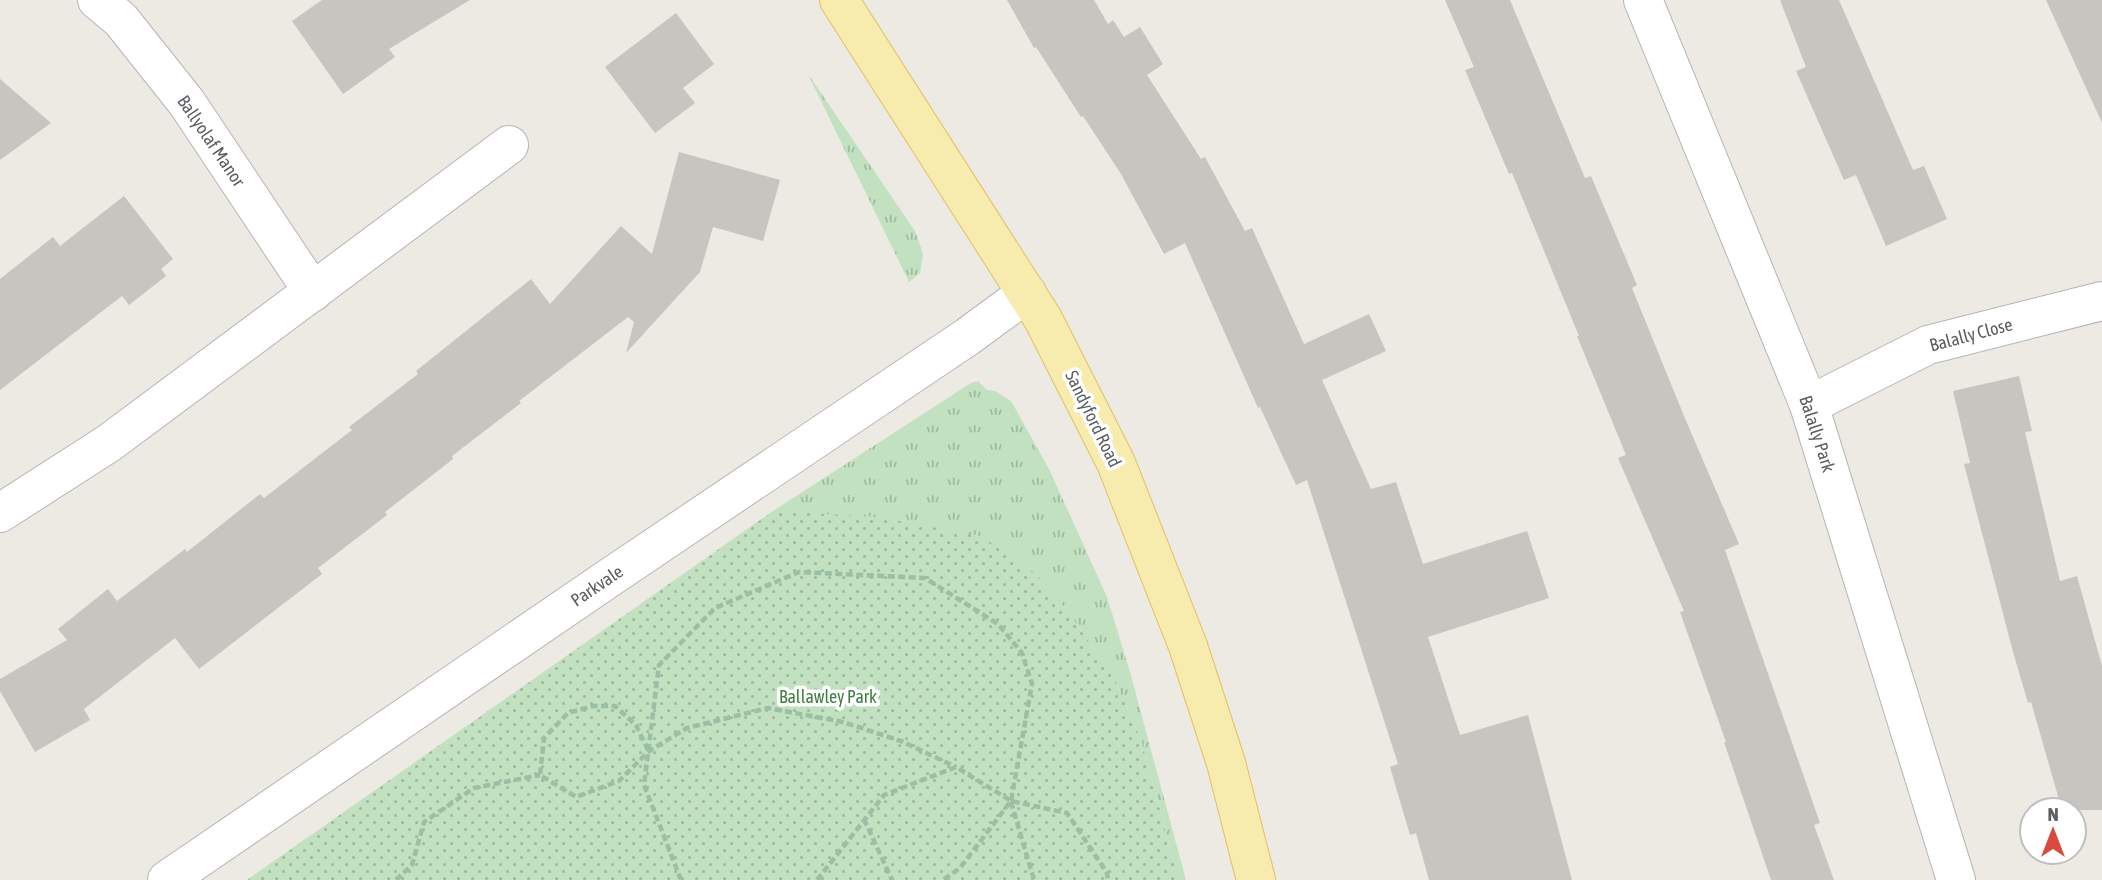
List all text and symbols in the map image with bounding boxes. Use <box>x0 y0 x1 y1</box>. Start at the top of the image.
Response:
street label: Ballyolaf Manor <box>173 91 250 191</box>
street label: Balally Close <box>1927 313 2015 356</box>
street label: Sandyford Road <box>1061 367 1126 470</box>
street label: Balally Park <box>1795 393 1840 475</box>
street label: Parkvale <box>567 561 627 611</box>
park label: Ballawley Park <box>779 686 877 707</box>
north arrow <box>2018 796 2088 866</box>
text: N <box>2047 803 2059 825</box>

